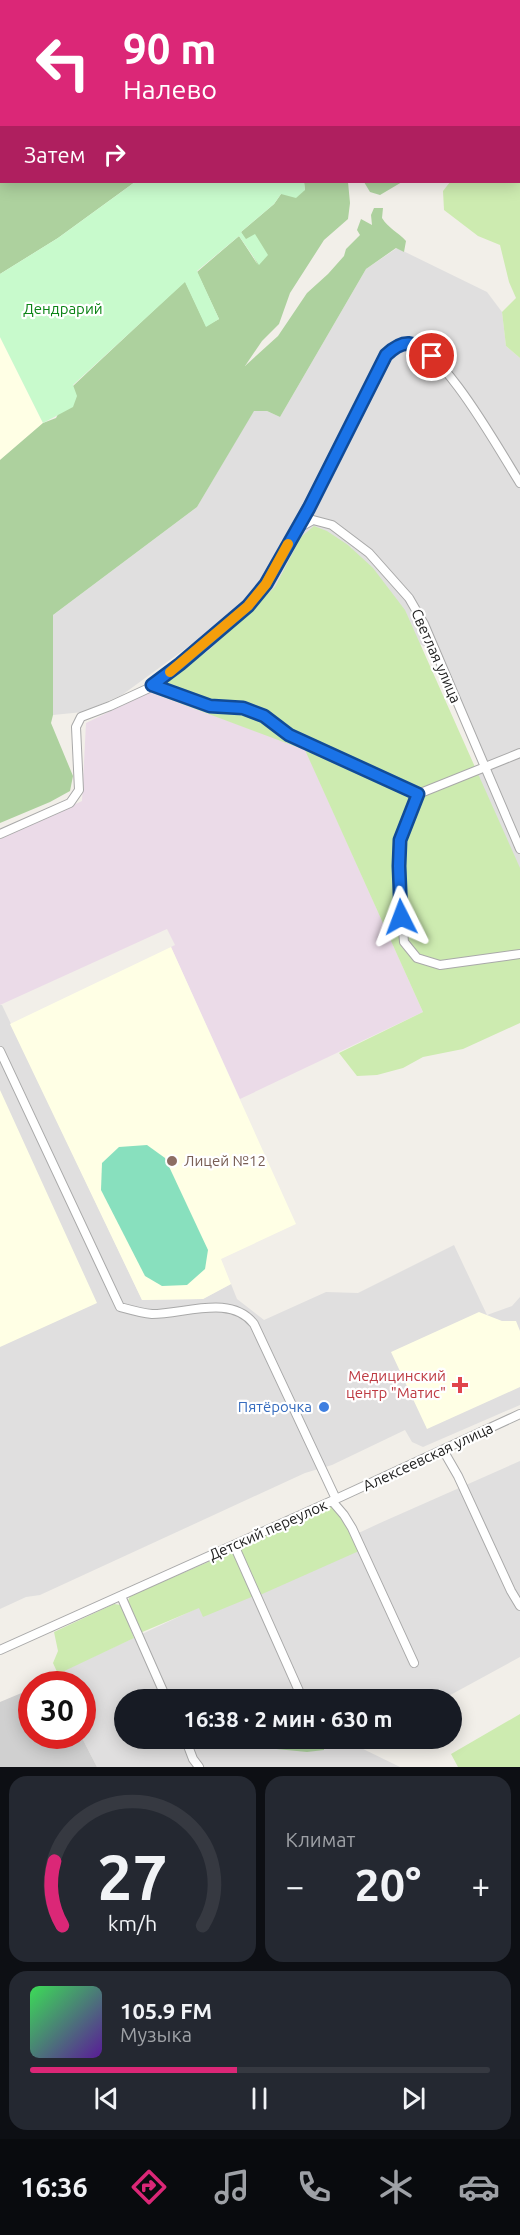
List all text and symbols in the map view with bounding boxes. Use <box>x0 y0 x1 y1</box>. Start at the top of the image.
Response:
icon: left <box>24 24 102 102</box>
text: 90 m <box>123 25 217 72</box>
text: Налево <box>123 74 217 104</box>
icon: right <box>98 138 131 171</box>
text: Затем <box>24 142 86 167</box>
park label: Дендрарий <box>23 300 103 317</box>
pin <box>406 330 457 381</box>
icon: arrive <box>415 339 448 372</box>
street label: Светлая улица <box>408 606 465 705</box>
position arrow <box>369 885 433 949</box>
place label: Лицей №12 <box>184 1152 266 1169</box>
marker: Лицей №12 <box>165 1154 179 1168</box>
place label: Медицинский центр "Матис" <box>346 1367 446 1401</box>
marker: Медицинский центр "Матис" <box>451 1376 469 1394</box>
place label: Пятёрочка <box>238 1398 312 1415</box>
marker: Пятёрочка <box>317 1400 331 1414</box>
street label: Алексеевская улица <box>360 1419 495 1494</box>
street label: Детский переулок <box>206 1496 330 1563</box>
speed limit sign: 30 <box>18 1671 96 1749</box>
text: 16:38 · 2 мин · 630 m <box>184 1706 392 1731</box>
text: Климат <box>286 1828 355 1851</box>
text: 27 <box>97 1842 167 1912</box>
text: 20° <box>354 1859 421 1910</box>
text: − <box>286 1867 304 1904</box>
text: + <box>471 1867 490 1904</box>
text: km/h <box>107 1911 157 1935</box>
text: 105.9 FM <box>120 1998 212 2023</box>
text: Музыка <box>120 2023 192 2046</box>
icon: previous <box>90 2082 123 2115</box>
icon: pause <box>243 2082 276 2115</box>
icon: next <box>397 2082 430 2115</box>
icon: directions <box>128 2166 170 2208</box>
icon: music <box>211 2166 253 2208</box>
icon: phone <box>293 2166 335 2208</box>
icon: climate <box>375 2166 417 2208</box>
icon: car <box>458 2166 500 2208</box>
text: 16:36 <box>20 2172 88 2202</box>

